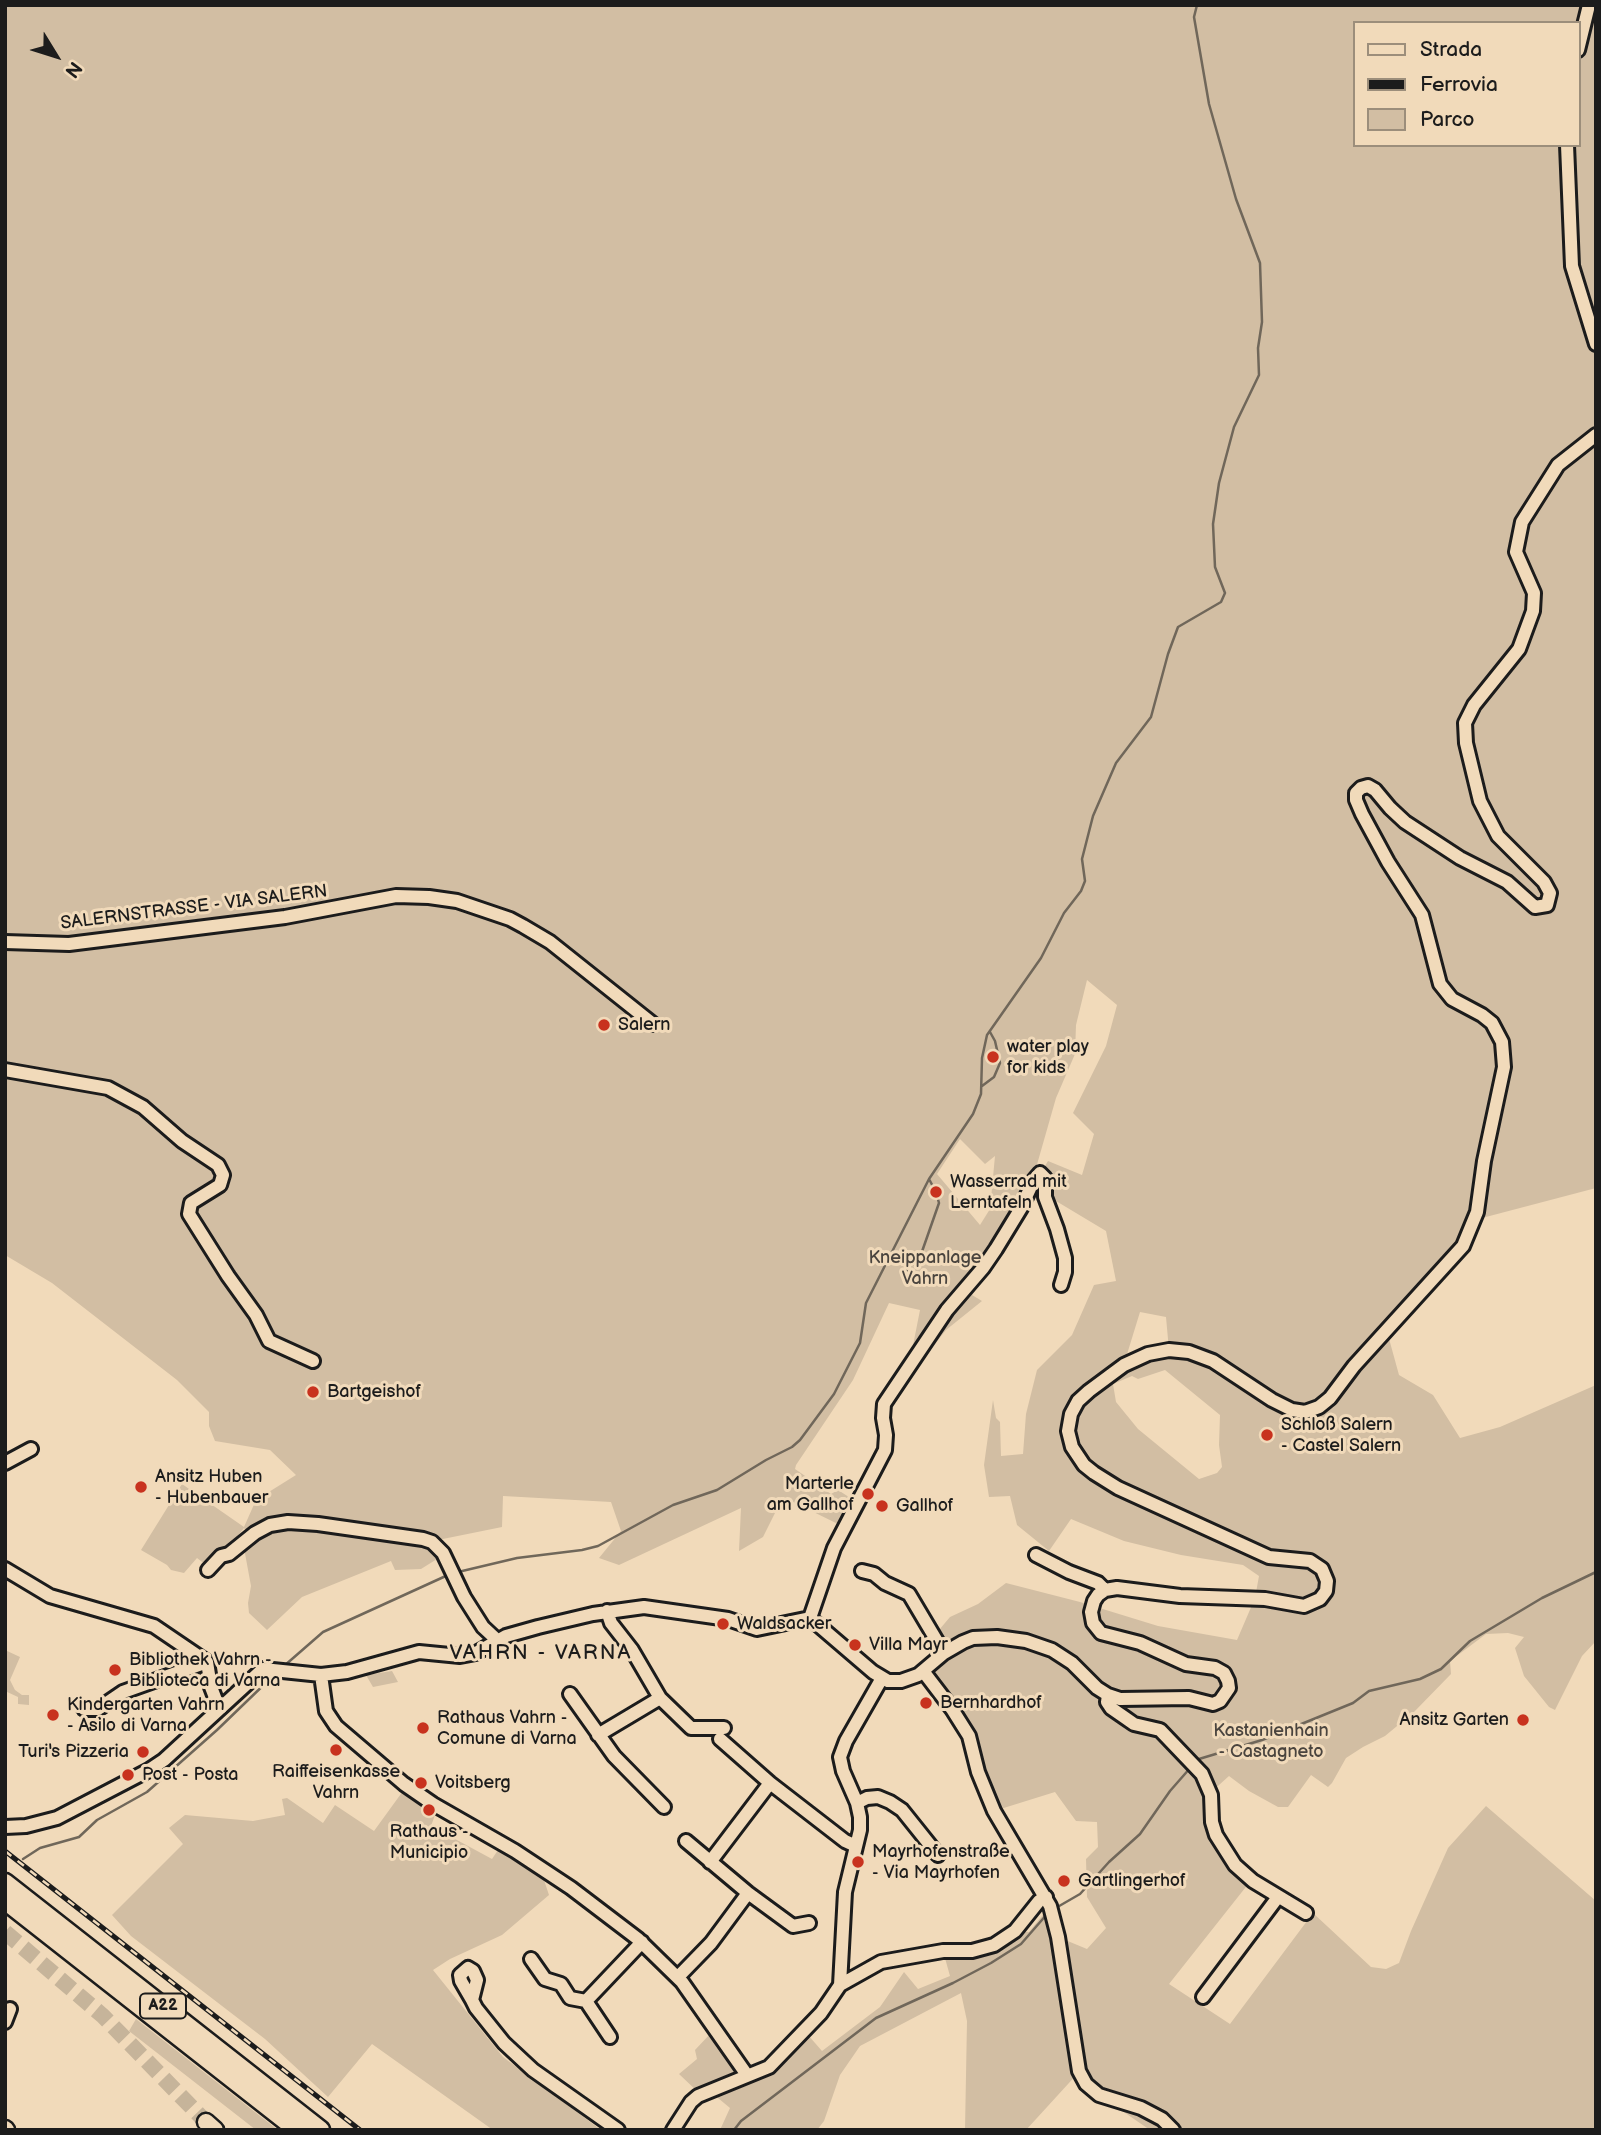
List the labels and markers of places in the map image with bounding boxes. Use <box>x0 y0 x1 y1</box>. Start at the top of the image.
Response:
place label: Salern <box>618 1014 670 1036</box>
marker: Salern <box>596 1017 612 1033</box>
place label: water play for kids <box>1007 1036 1089 1078</box>
marker: water play for kids <box>985 1049 1001 1065</box>
place label: Wasserrad mit Lerntafeln <box>950 1171 1067 1214</box>
marker: Wasserrad mit Lerntafeln <box>928 1184 944 1200</box>
place label: Bartgeishof <box>327 1381 421 1403</box>
marker: Bartgeishof <box>305 1384 321 1400</box>
place label: Schloß Salern - Castel Salern <box>1281 1414 1401 1456</box>
marker: Schloß Salern - Castel Salern <box>1259 1427 1275 1443</box>
place label: Ansitz Huben - Hubenbauer <box>155 1466 268 1508</box>
place label: Marterle am Gallhof <box>767 1473 854 1516</box>
marker: Ansitz Huben - Hubenbauer <box>133 1479 149 1495</box>
marker: Marterle am Gallhof <box>860 1486 876 1502</box>
place label: Gallhof <box>896 1495 953 1517</box>
marker: Gallhof <box>874 1498 890 1514</box>
place label: Waldsacker <box>737 1613 831 1635</box>
marker: Waldsacker <box>715 1616 731 1632</box>
place label: Villa Mayr <box>869 1634 948 1656</box>
marker: Villa Mayr <box>847 1637 863 1653</box>
place label: Bibliothek Vahrn - Biblioteca di Varna <box>129 1649 280 1692</box>
marker: Bibliothek Vahrn - Biblioteca di Varna <box>107 1662 123 1678</box>
place label: Bernhardhof <box>940 1692 1042 1714</box>
place label: Kindergarten Vahrn - Asilo di Varna <box>67 1694 225 1736</box>
marker: Bernhardhof <box>918 1695 934 1711</box>
marker: Kindergarten Vahrn - Asilo di Varna <box>45 1707 61 1723</box>
place label: Rathaus Vahrn - Comune di Varna <box>437 1707 577 1750</box>
place label: Ansitz Garten <box>1400 1709 1509 1731</box>
marker: Ansitz Garten <box>1515 1712 1531 1728</box>
marker: Rathaus Vahrn - Comune di Varna <box>415 1720 431 1736</box>
place label: Turi's Pizzeria <box>18 1741 129 1763</box>
marker: Raiffeisenkasse Vahrn <box>328 1742 344 1758</box>
marker: Turi's Pizzeria <box>135 1744 151 1760</box>
place label: Raiffeisenkasse Vahrn <box>272 1761 400 1803</box>
place label: Post - Posta <box>142 1764 238 1786</box>
marker: Post - Posta <box>120 1767 136 1783</box>
place label: Voitsberg <box>435 1772 511 1794</box>
marker: Voitsberg <box>413 1775 429 1791</box>
marker: Rathaus - Municipio <box>421 1802 437 1818</box>
place label: Rathaus - Municipio <box>389 1821 469 1864</box>
place label: Mayrhofenstraße - Via Mayrhofen <box>872 1841 1010 1884</box>
marker: Mayrhofenstraße - Via Mayrhofen <box>850 1854 866 1870</box>
place label: Gartlingerhof <box>1078 1870 1186 1892</box>
marker: Gartlingerhof <box>1056 1873 1072 1889</box>

